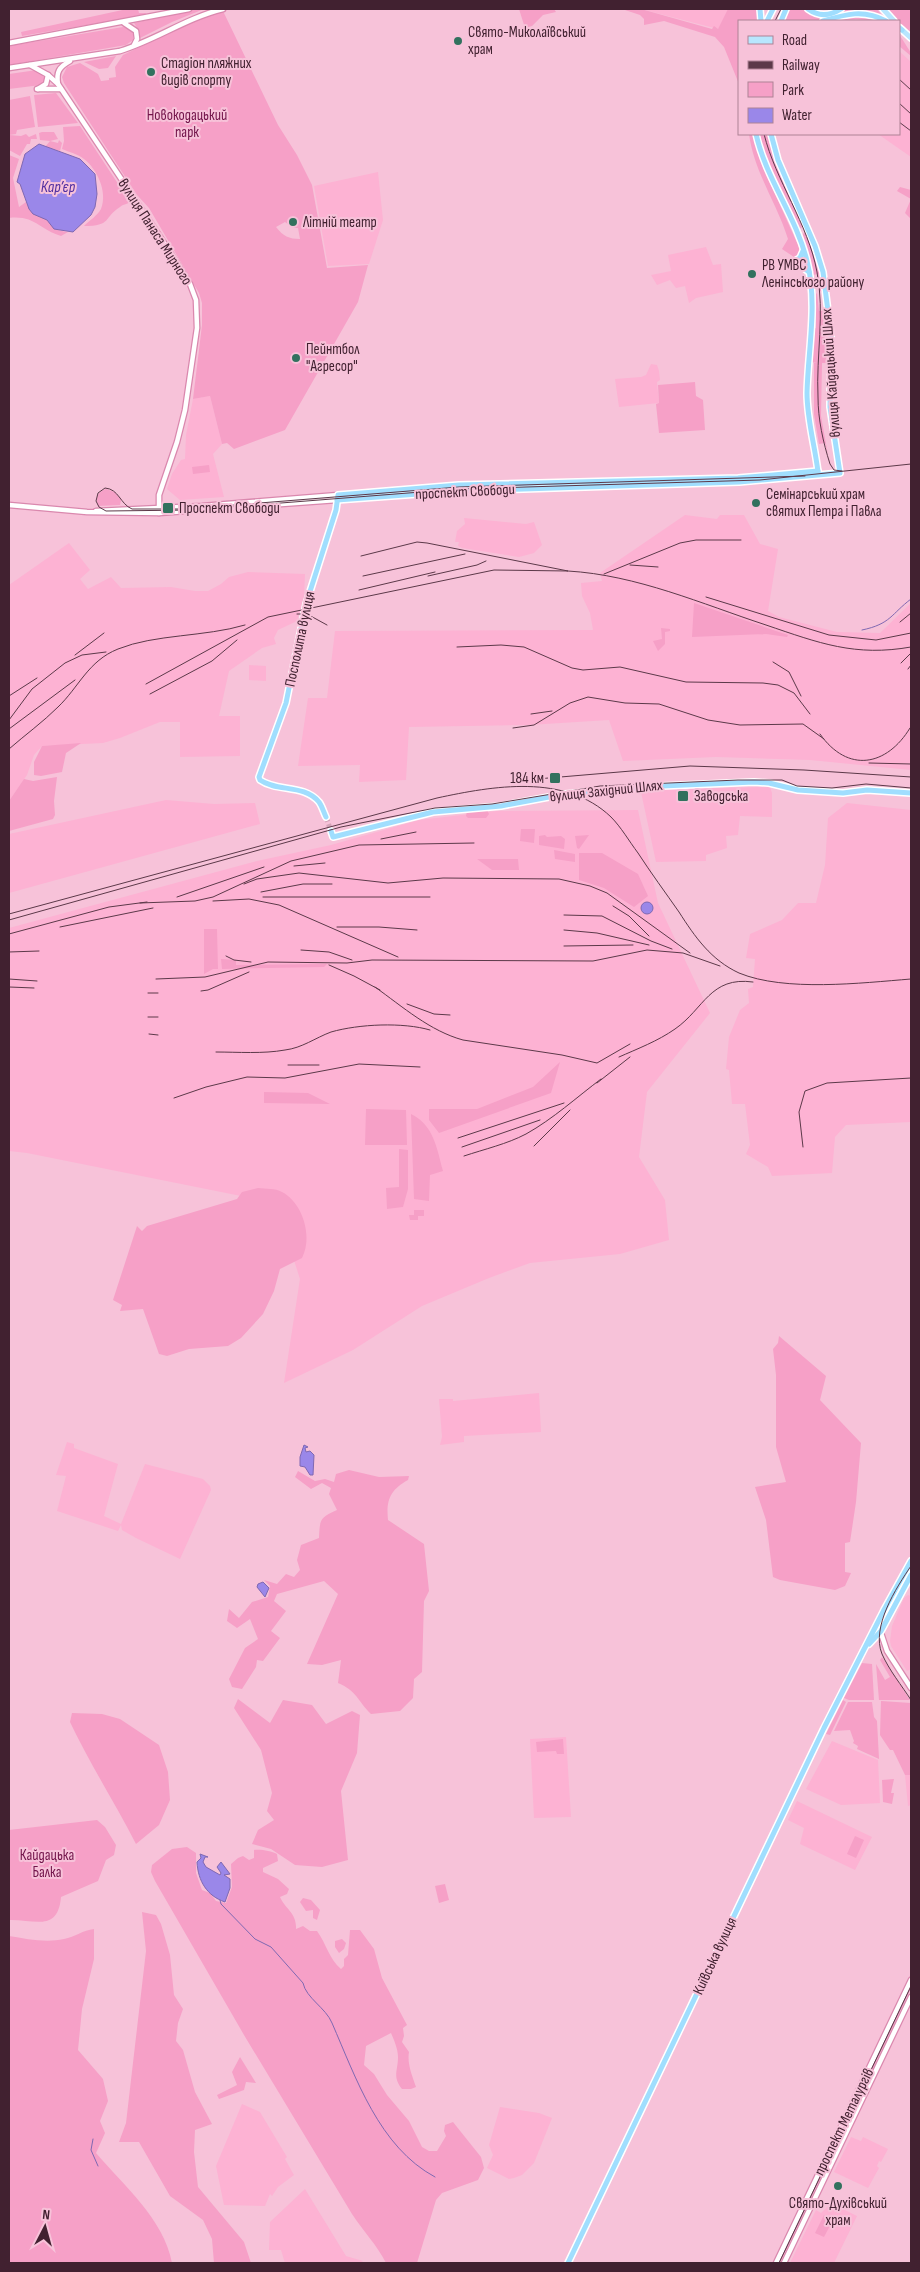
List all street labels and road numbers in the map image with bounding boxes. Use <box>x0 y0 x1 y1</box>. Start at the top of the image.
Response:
street label: вулиця Панаса Мирного <box>114 175 196 289</box>
street label: вулиця Кайдацький Шлях <box>817 308 845 438</box>
street label: проспект Свободи <box>415 480 515 504</box>
street label: Посполита вулиця <box>281 589 319 689</box>
street label: вулиця Західний Шлях <box>549 776 664 806</box>
street label: Київська вулиця <box>689 1914 741 1998</box>
street label: проспект Металургів <box>810 2065 878 2179</box>

